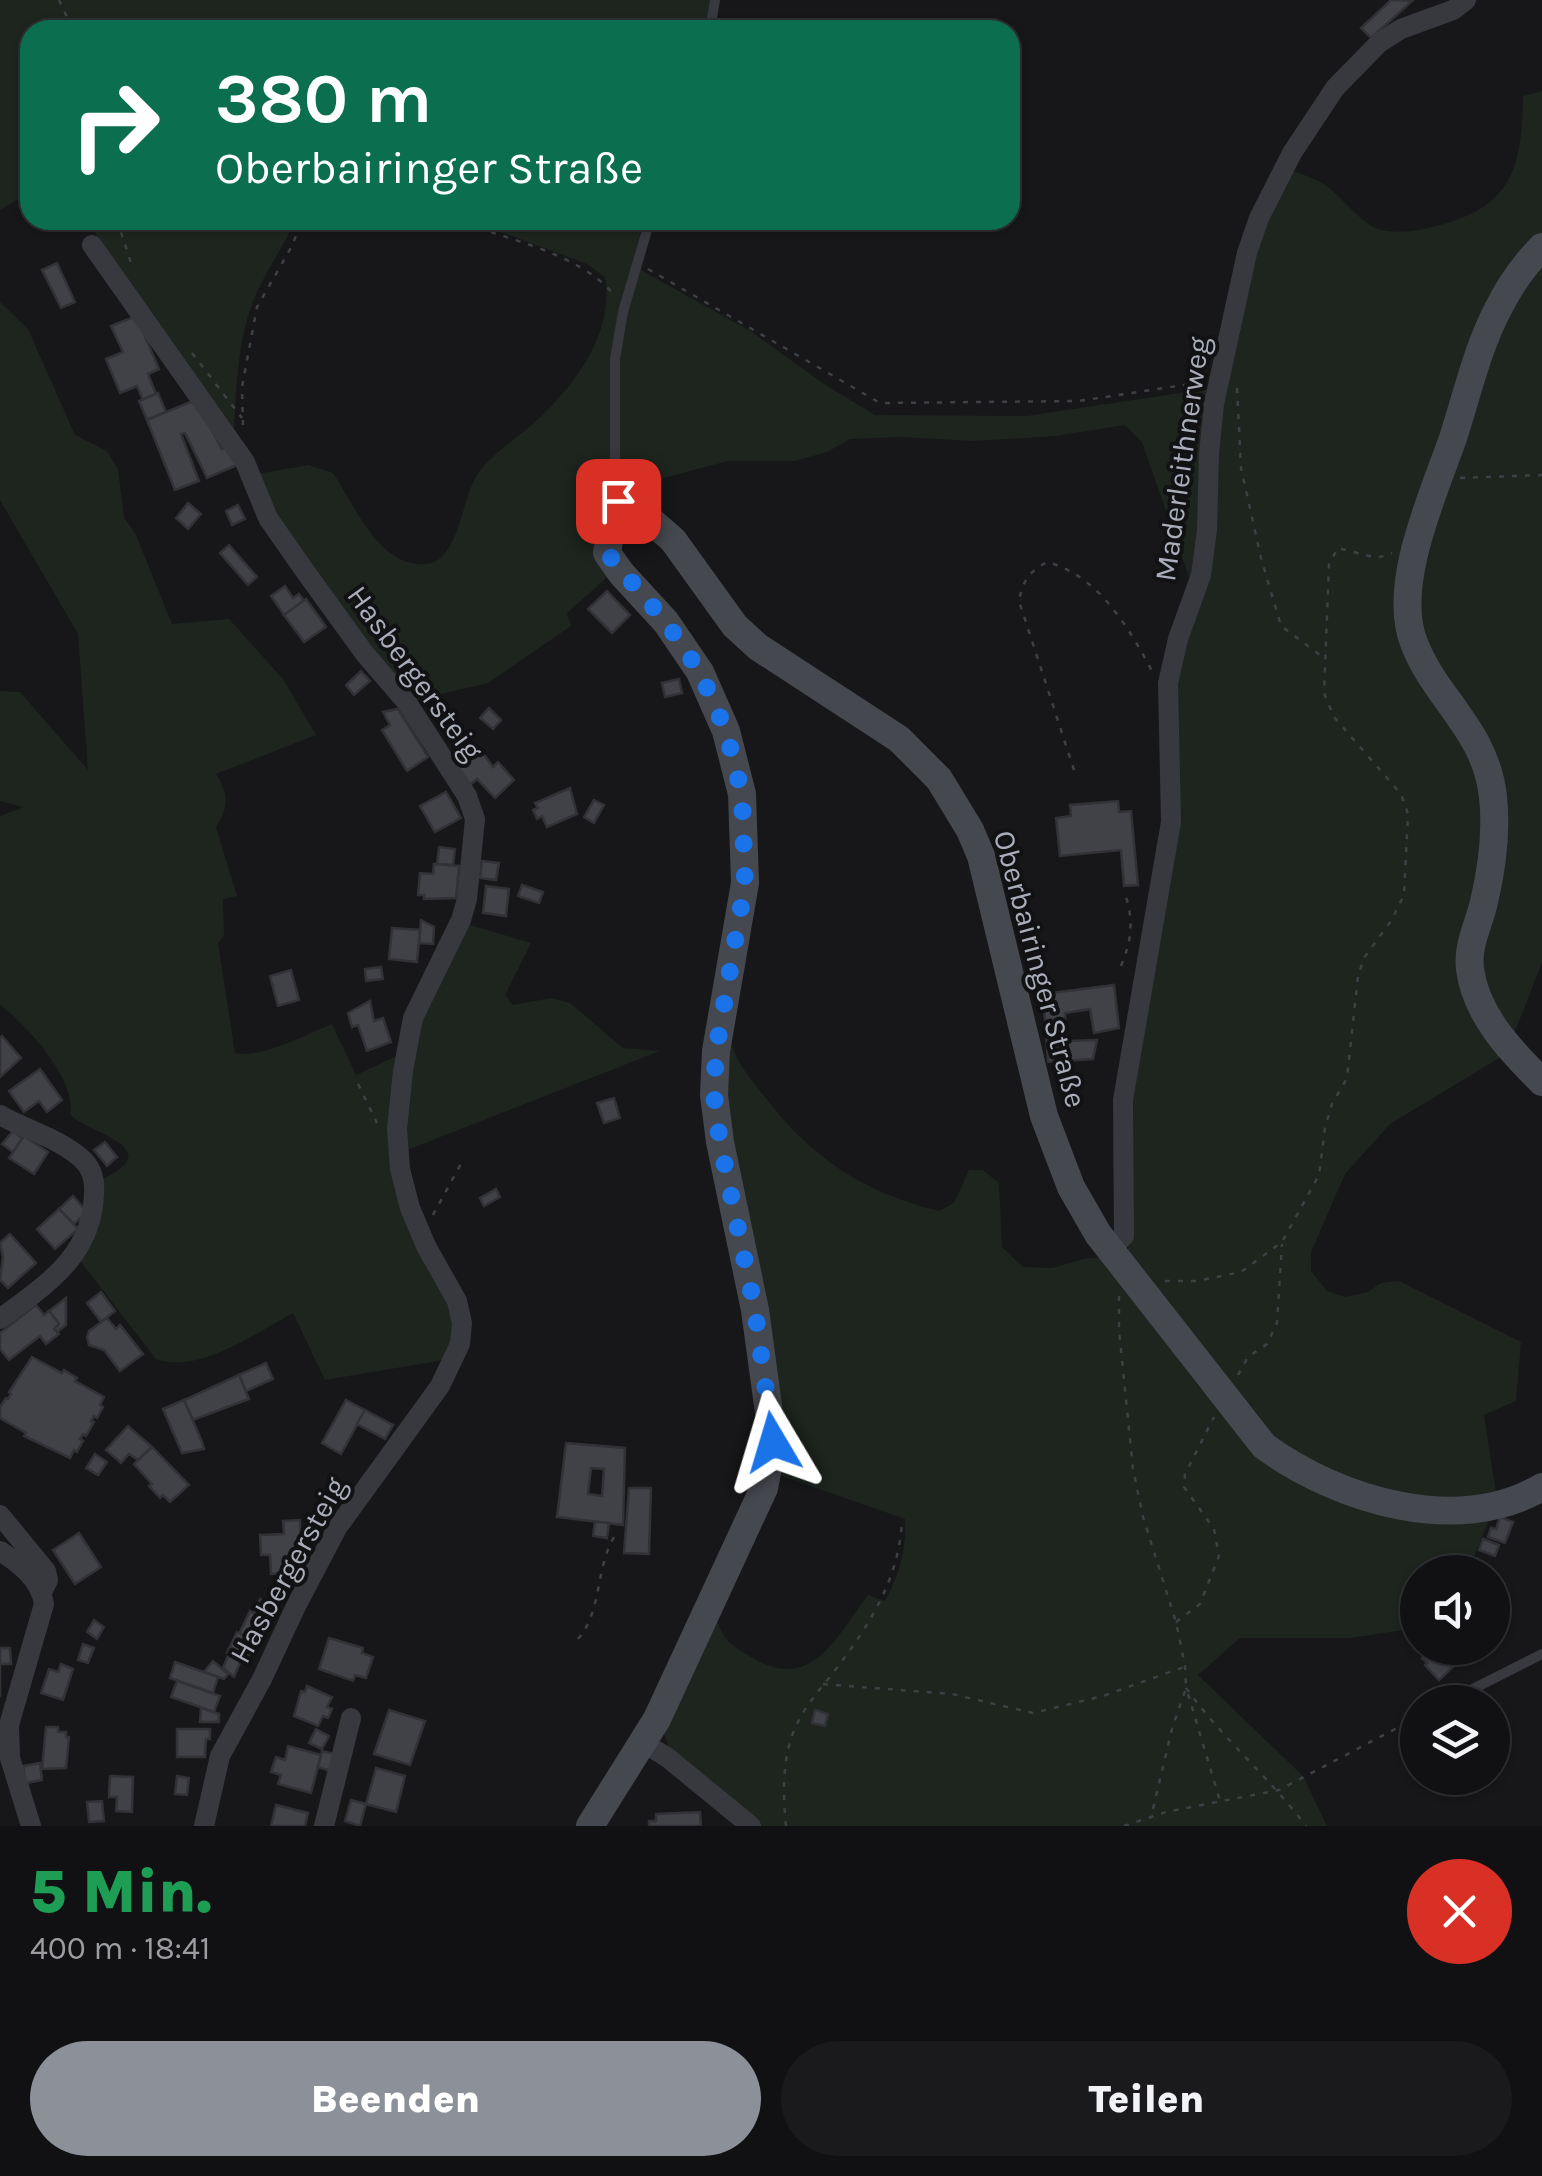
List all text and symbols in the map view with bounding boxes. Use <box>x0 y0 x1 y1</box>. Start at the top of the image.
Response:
text: 380 m <box>215 58 432 140</box>
icon: right <box>50 60 180 190</box>
text: Oberbairinger Straße <box>215 142 643 194</box>
street label: Maderleithnerweg <box>1147 334 1217 584</box>
pin <box>576 459 661 544</box>
icon: arrive <box>591 474 646 529</box>
street label: Hasbergersteig <box>339 579 491 768</box>
street label: Oberbairinger Straße <box>986 826 1094 1112</box>
position arrow <box>721 1390 825 1494</box>
street label: Hasbergersteig <box>222 1471 354 1669</box>
map controls <box>1400 1555 1510 1795</box>
button: sound <box>1400 1555 1510 1665</box>
button: layers <box>1400 1685 1510 1795</box>
text: 5 Min. <box>30 1857 212 1927</box>
button: close <box>1407 1859 1512 1964</box>
text: 400 m · 18:41 <box>30 1930 210 1967</box>
button: Beenden <box>30 2041 761 2156</box>
button: Teilen <box>781 2041 1512 2156</box>

